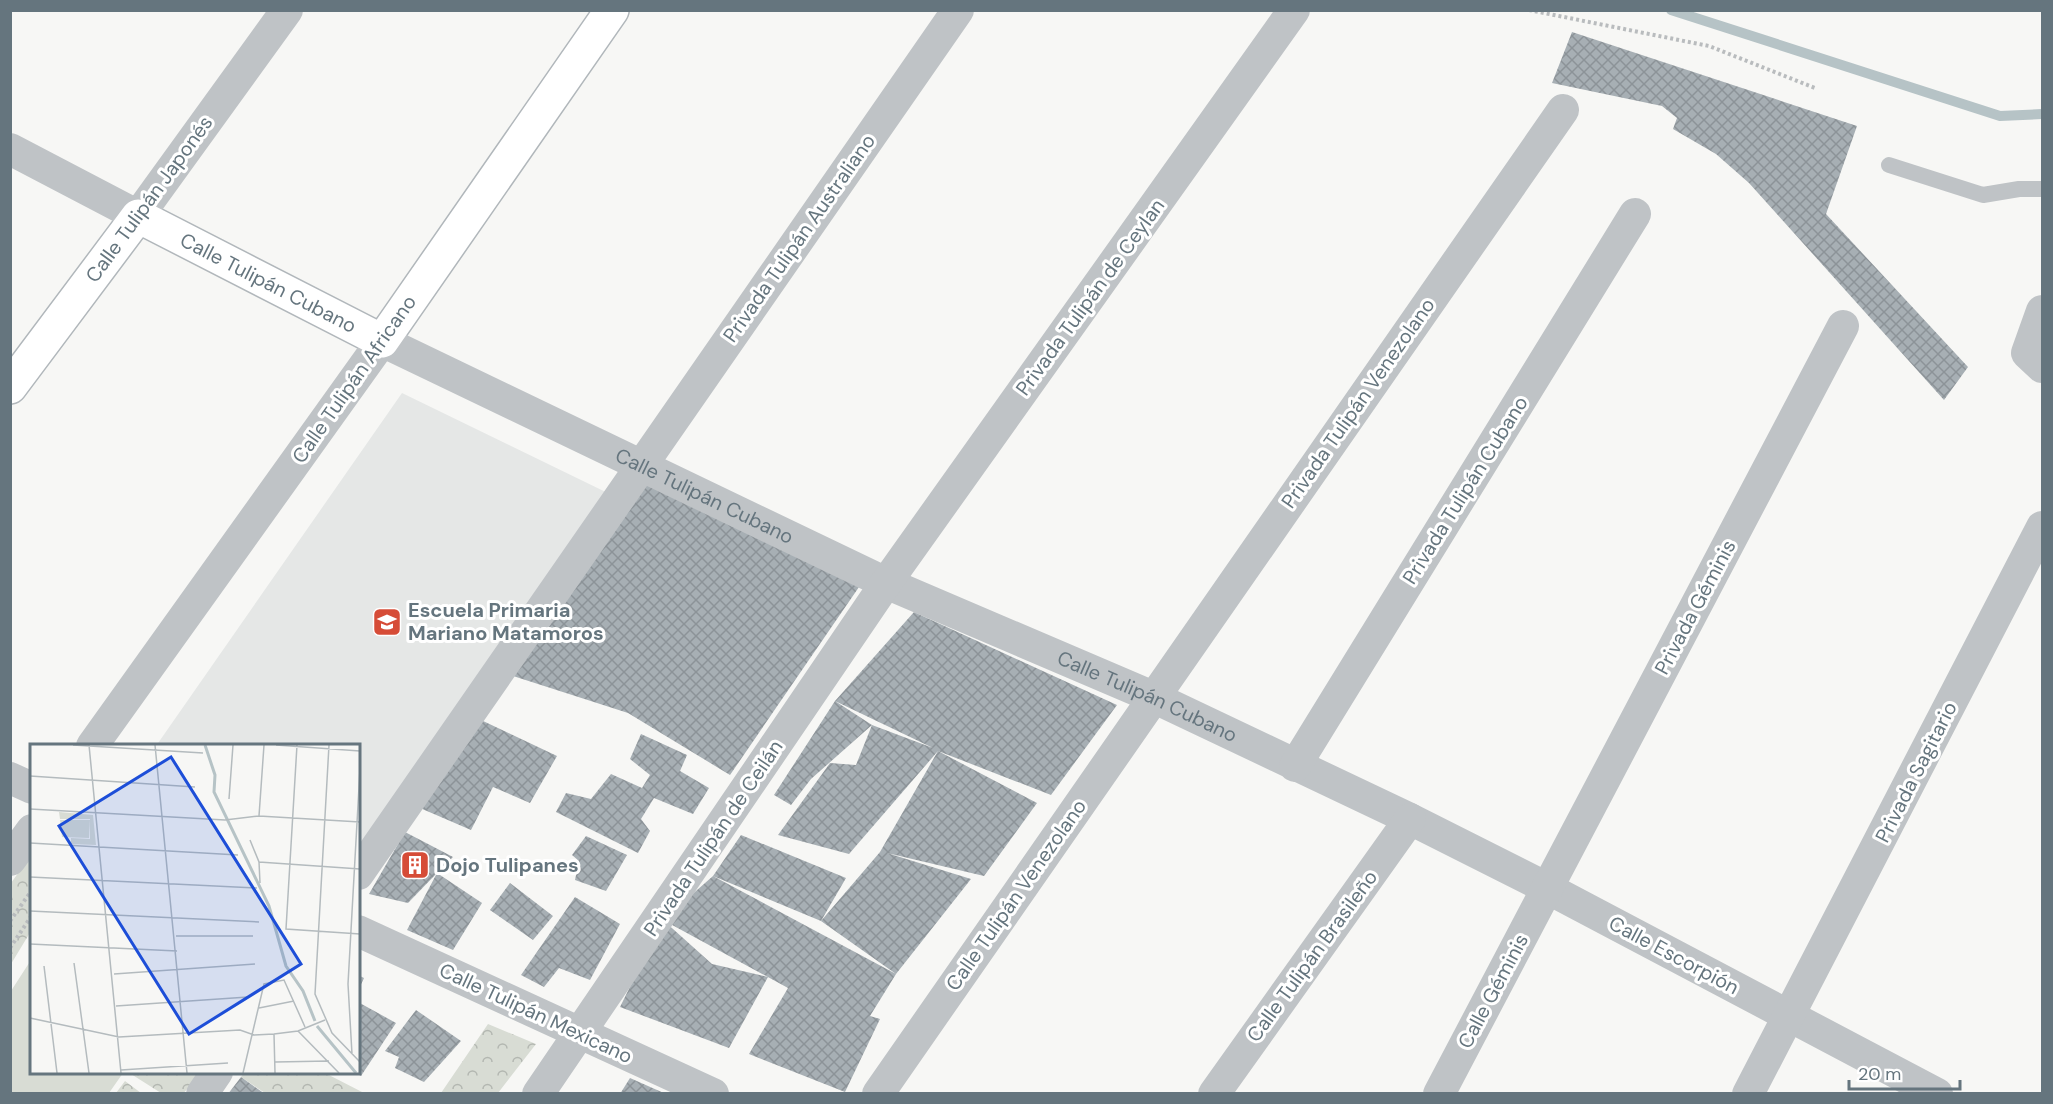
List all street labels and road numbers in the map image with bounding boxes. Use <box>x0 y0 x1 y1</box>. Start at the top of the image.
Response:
street label: Calle Tulipán Japonés <box>80 110 218 288</box>
street label: Privada Tulipán Australiano <box>717 129 881 347</box>
street label: Privada Tulipán de Ceylan <box>1010 193 1170 401</box>
street label: Calle Tulipán Cubano <box>176 227 361 339</box>
street label: Calle Tulipán Africano <box>286 290 422 468</box>
street label: Privada Tulipán Venezolano <box>1275 293 1441 513</box>
street label: Privada Tulipán Cubano <box>1396 391 1534 589</box>
street label: Calle Tulipán Cubano <box>611 442 798 550</box>
street label: Privada Géminis <box>1649 535 1741 679</box>
street label: Calle Tulipán Cubano <box>1053 645 1242 748</box>
street label: Privada Sagitario <box>1869 697 1963 847</box>
street label: Privada Tulipán de Ceilán <box>638 735 788 941</box>
street label: Calle Tulipán Venezolano <box>940 794 1092 996</box>
street label: Calle Tulipán Brasileño <box>1241 865 1383 1047</box>
street label: Calle Escorpión <box>1605 910 1743 1000</box>
street label: Calle Géminis <box>1452 929 1534 1053</box>
street label: Calle Tulipán Mexicano <box>435 957 637 1069</box>

